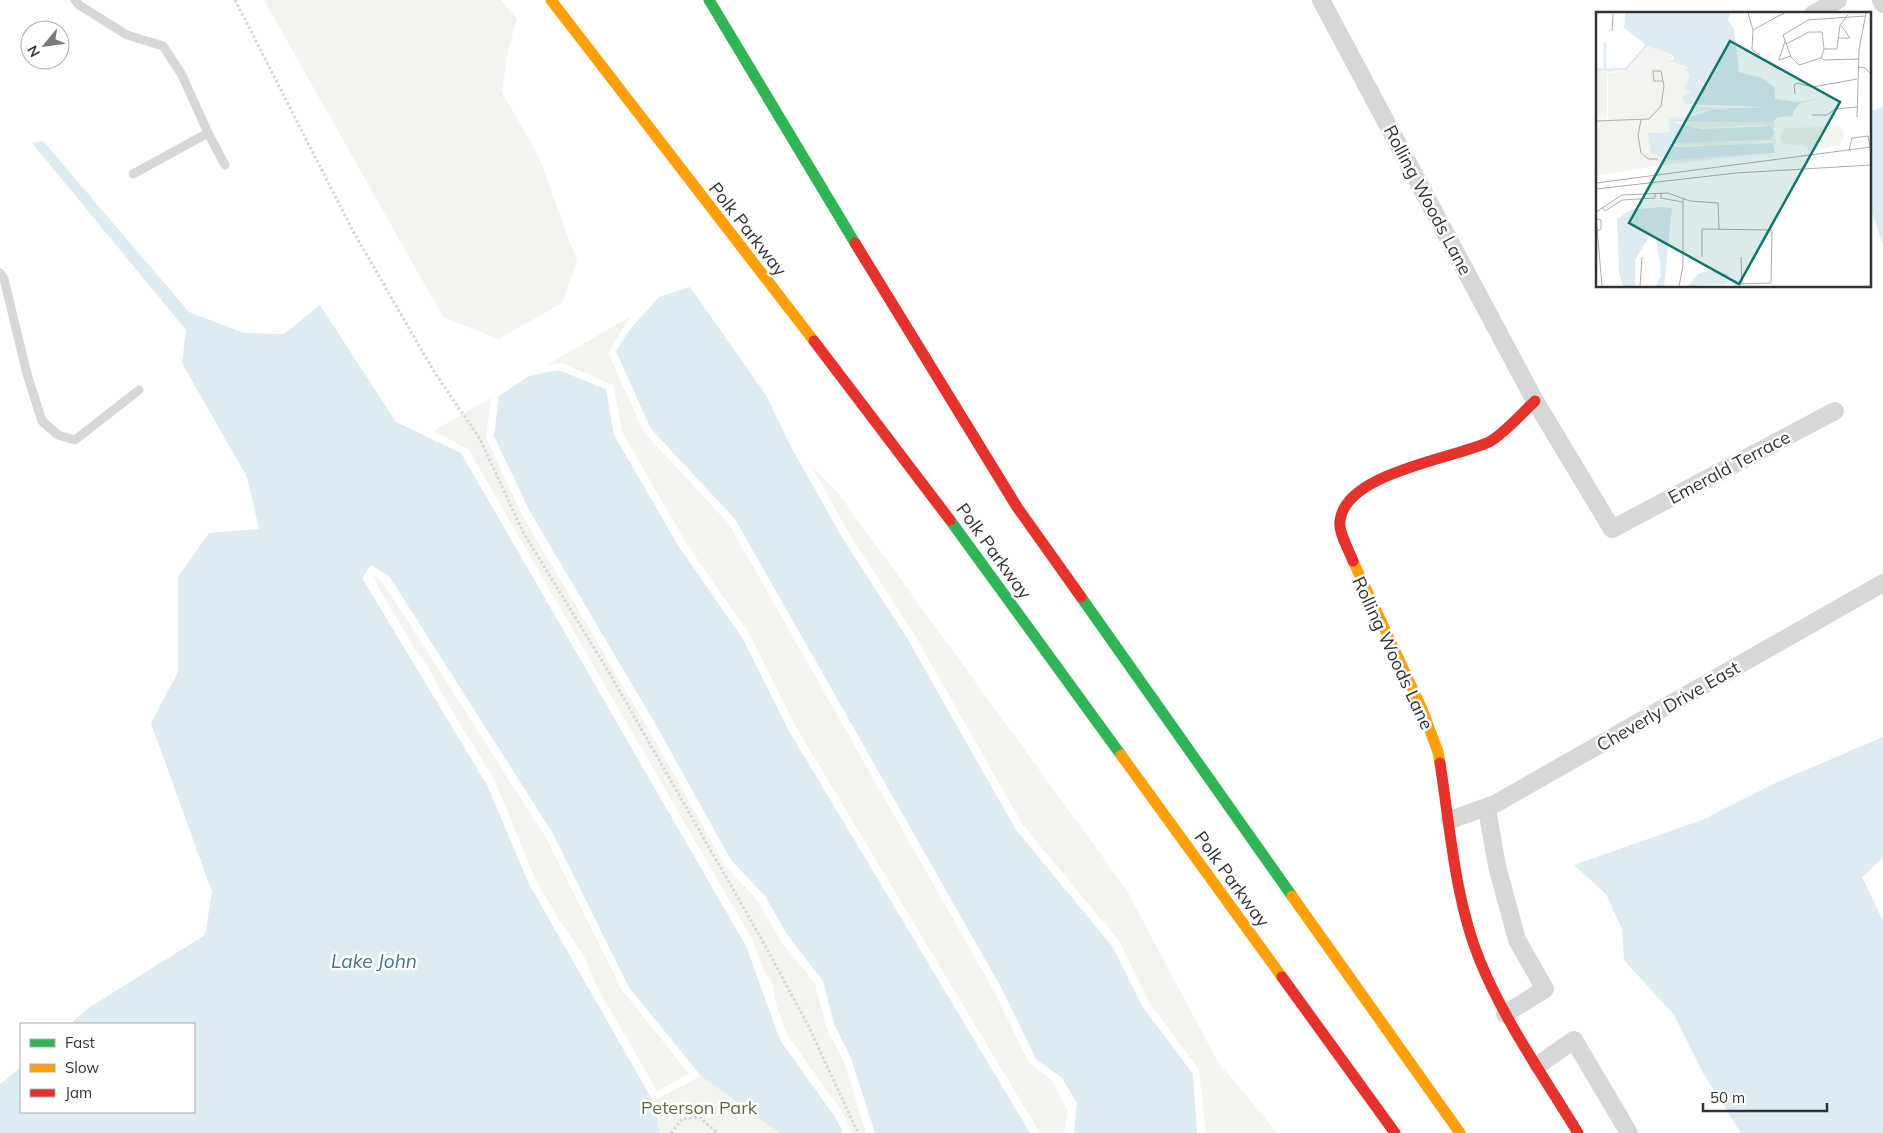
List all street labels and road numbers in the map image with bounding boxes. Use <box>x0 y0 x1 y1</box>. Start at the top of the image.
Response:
street label: Rolling Woods Lane <box>1379 121 1477 279</box>
street label: Polk Parkway <box>704 177 792 281</box>
street label: Emerald Terrace <box>1664 425 1794 509</box>
street label: Polk Parkway <box>951 498 1037 604</box>
street label: Rolling Woods Lane <box>1347 573 1439 733</box>
street label: Cheverly Drive East <box>1592 656 1744 756</box>
street label: Polk Parkway <box>1189 826 1275 932</box>

